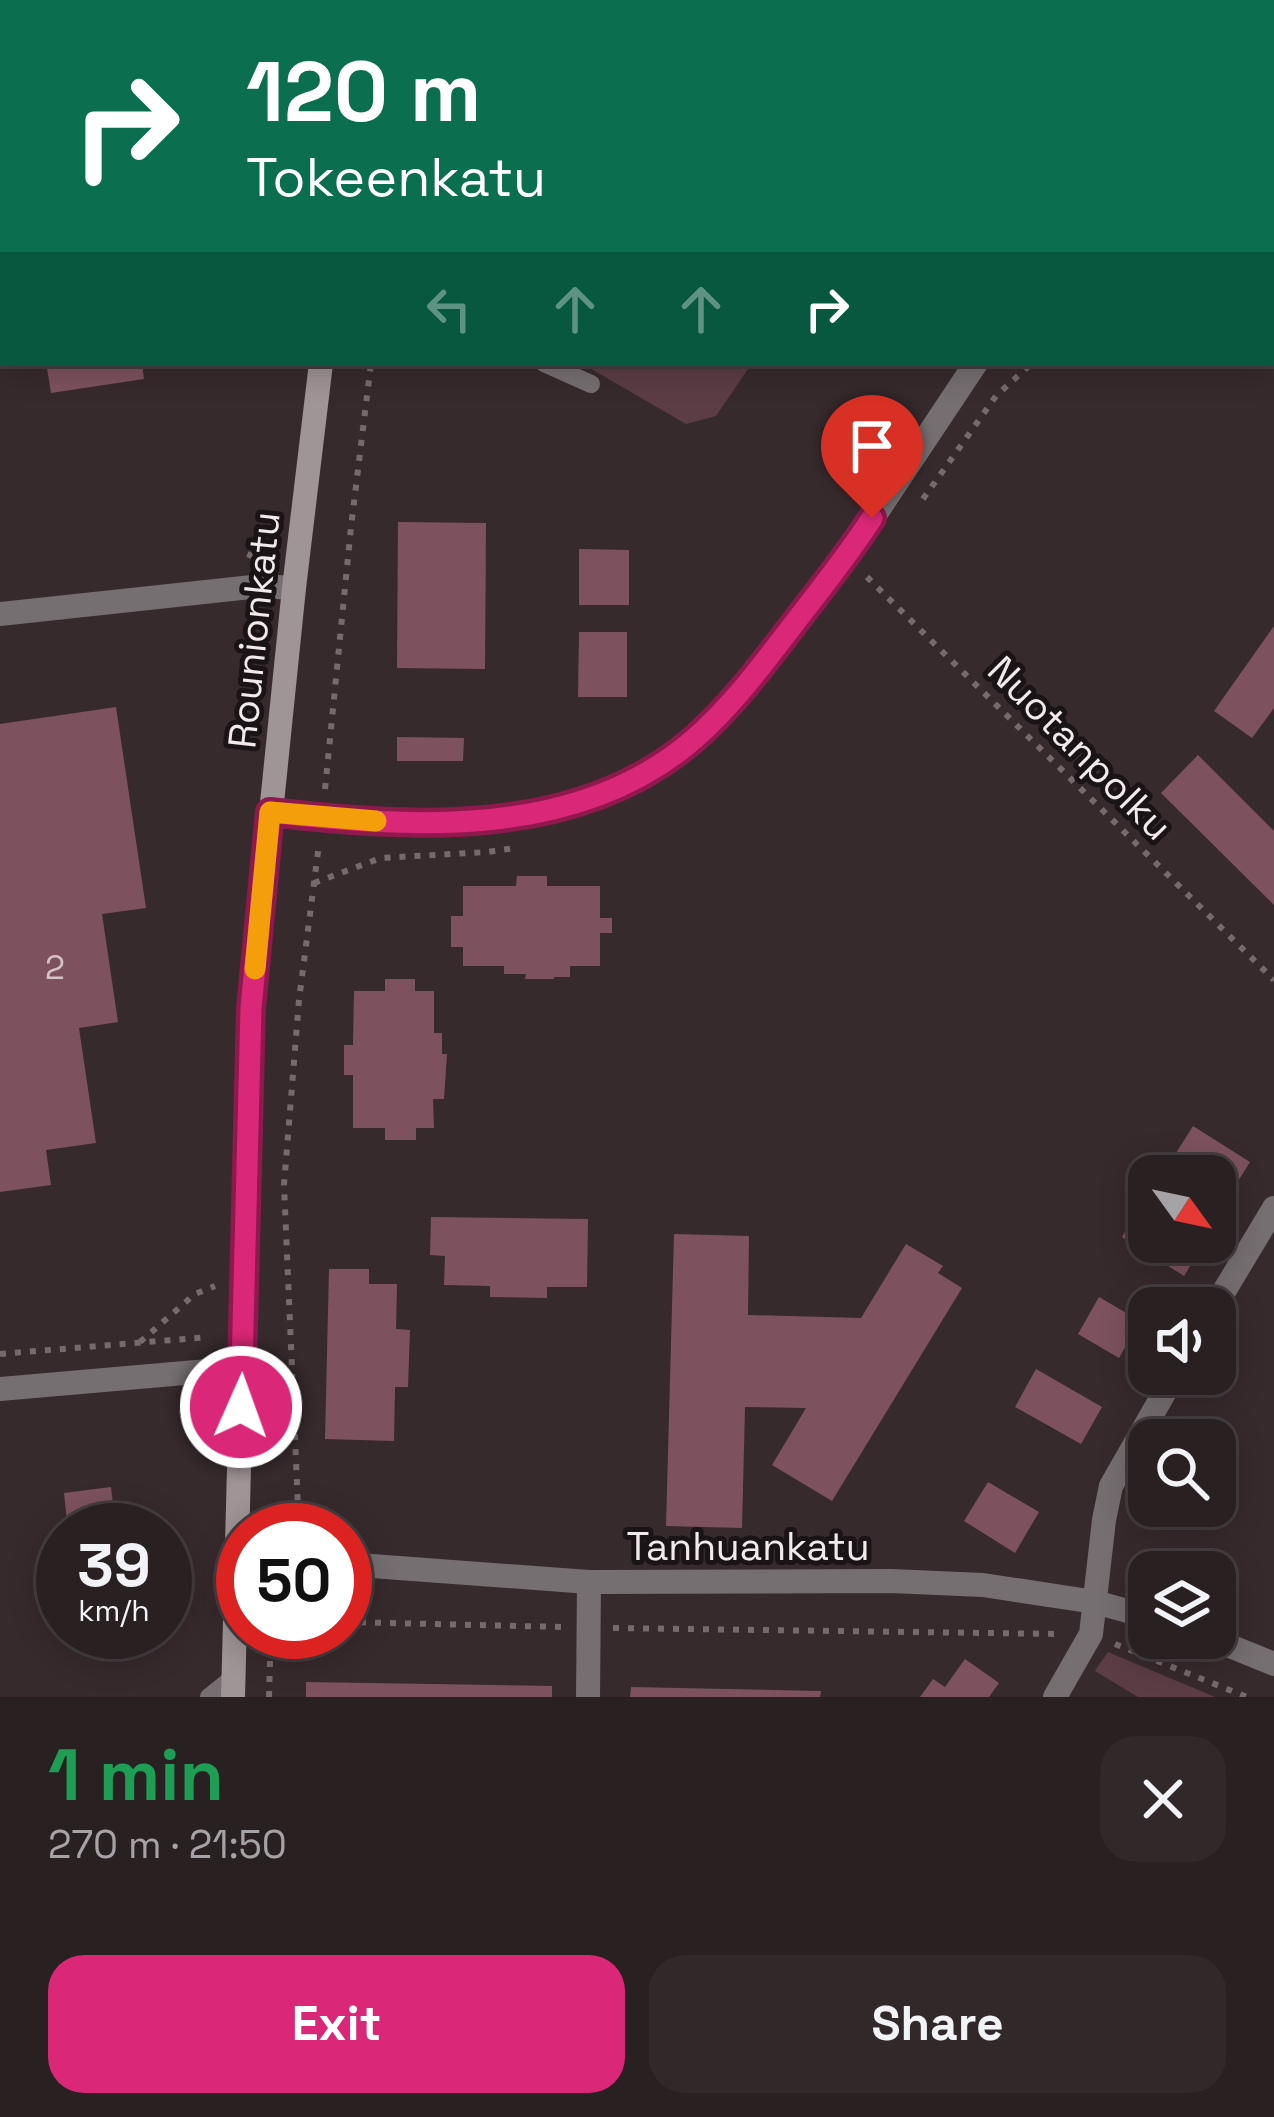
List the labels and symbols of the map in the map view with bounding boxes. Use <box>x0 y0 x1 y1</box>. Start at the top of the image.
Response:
pin <box>821 395 923 518</box>
street label: Rounionkatu <box>217 509 291 751</box>
street label: Nuotanpolku <box>978 646 1182 850</box>
house number: 2 <box>45 947 65 989</box>
north arrow <box>1128 1155 1236 1263</box>
position arrow <box>178 1344 304 1470</box>
speed limit sign: 50 <box>216 1503 372 1659</box>
street label: Tanhuankatu <box>626 1522 870 1571</box>

